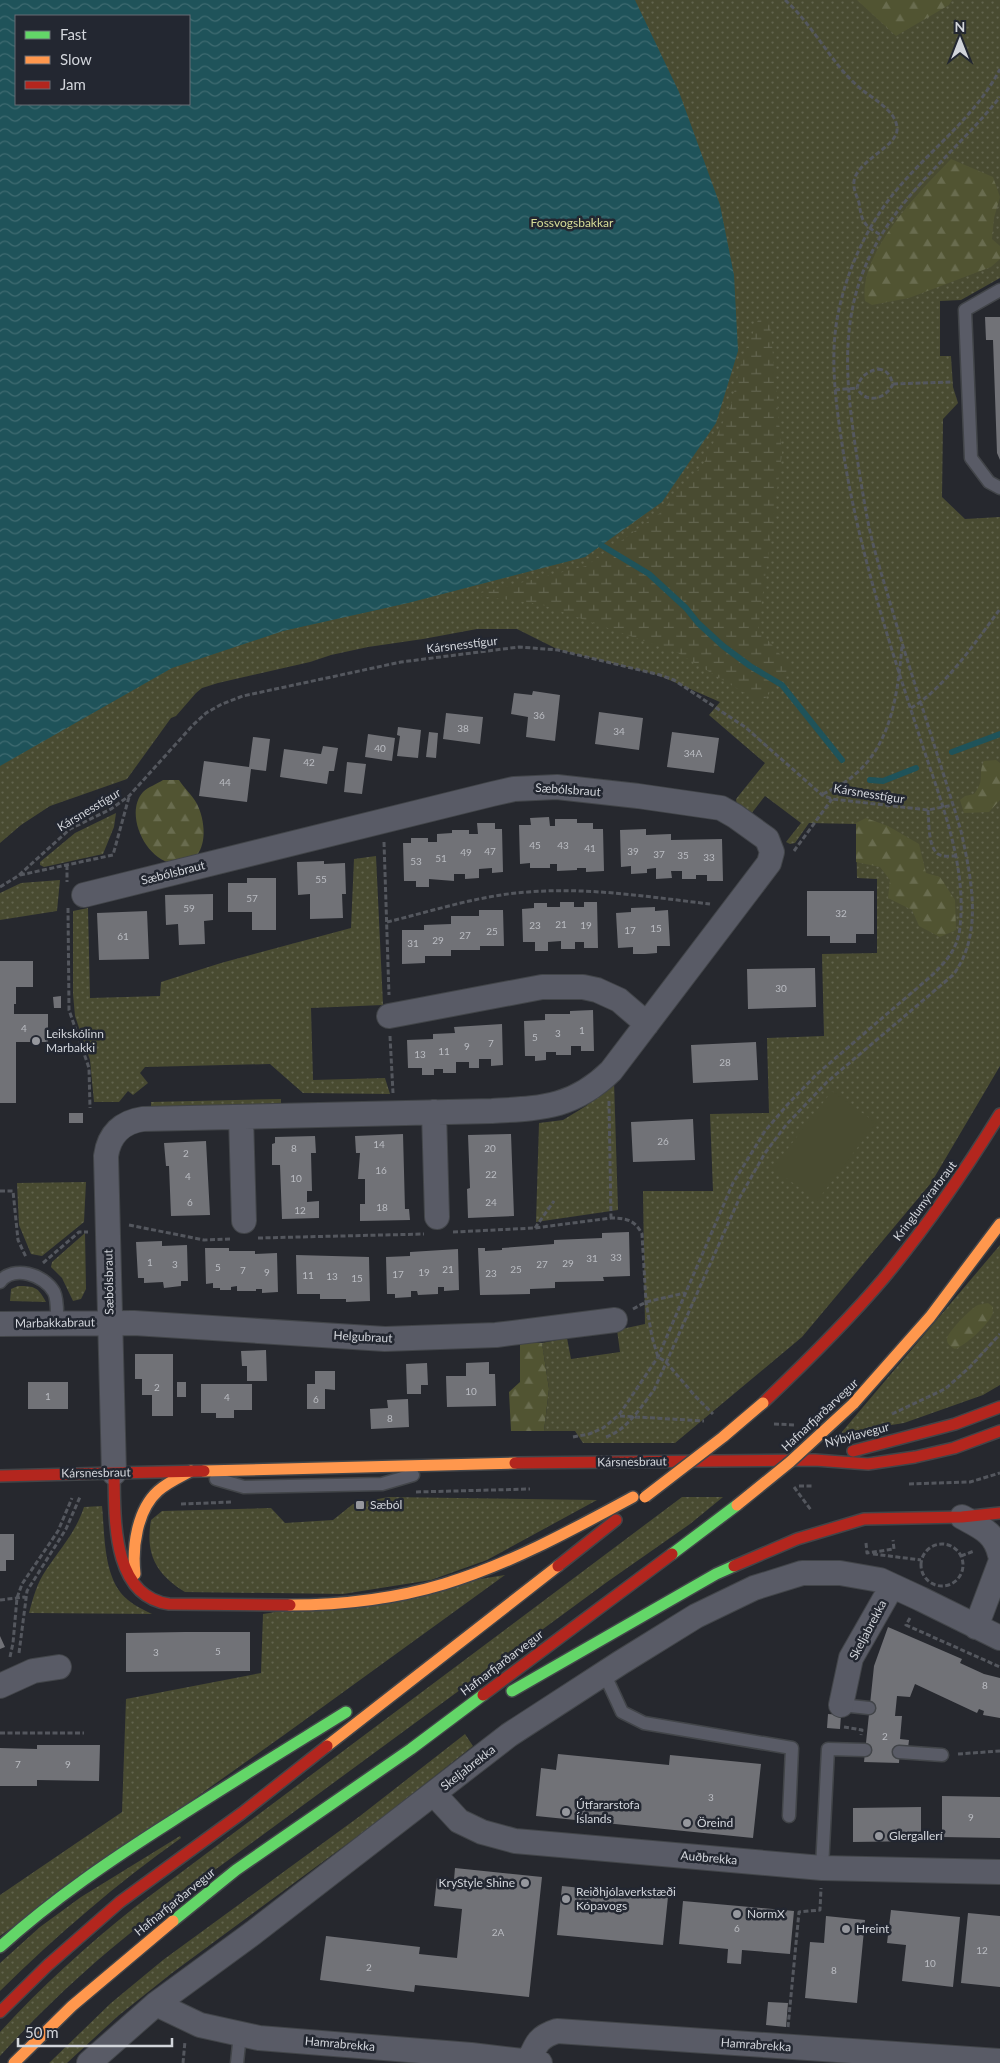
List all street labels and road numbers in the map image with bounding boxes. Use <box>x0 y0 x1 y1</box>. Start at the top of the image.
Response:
street label: Kársnesstígur <box>426 633 499 656</box>
street label: Sæbólsbraut <box>535 780 602 799</box>
street label: Kársnesstígur <box>833 781 906 807</box>
street label: Kársnesstígur <box>54 784 124 834</box>
street label: Sæbólsbraut <box>139 857 207 888</box>
street label: Kringlumýrarbraut <box>890 1157 960 1244</box>
street label: Sæbólsbraut <box>100 1248 117 1315</box>
street label: Marbakkabraut <box>15 1314 96 1331</box>
street label: Helgubraut <box>333 1327 394 1346</box>
street label: Hafnarfjarðarvegur <box>778 1375 862 1454</box>
street label: Nýbýlavegur <box>823 1419 891 1450</box>
street label: Kársnesbraut <box>597 1453 668 1470</box>
street label: Kársnesbraut <box>61 1464 132 1481</box>
street label: Skeljabrekka <box>846 1597 890 1662</box>
street label: Hafnarfjarðarvegur <box>457 1626 547 1699</box>
street label: Skeljabrekka <box>437 1742 498 1794</box>
street label: Auðbrekka <box>680 1848 738 1867</box>
street label: Hafnarfjarðarvegur <box>131 1864 219 1939</box>
street label: Hamrabrekka <box>304 2033 376 2054</box>
street label: Hamrabrekka <box>720 2035 792 2054</box>

